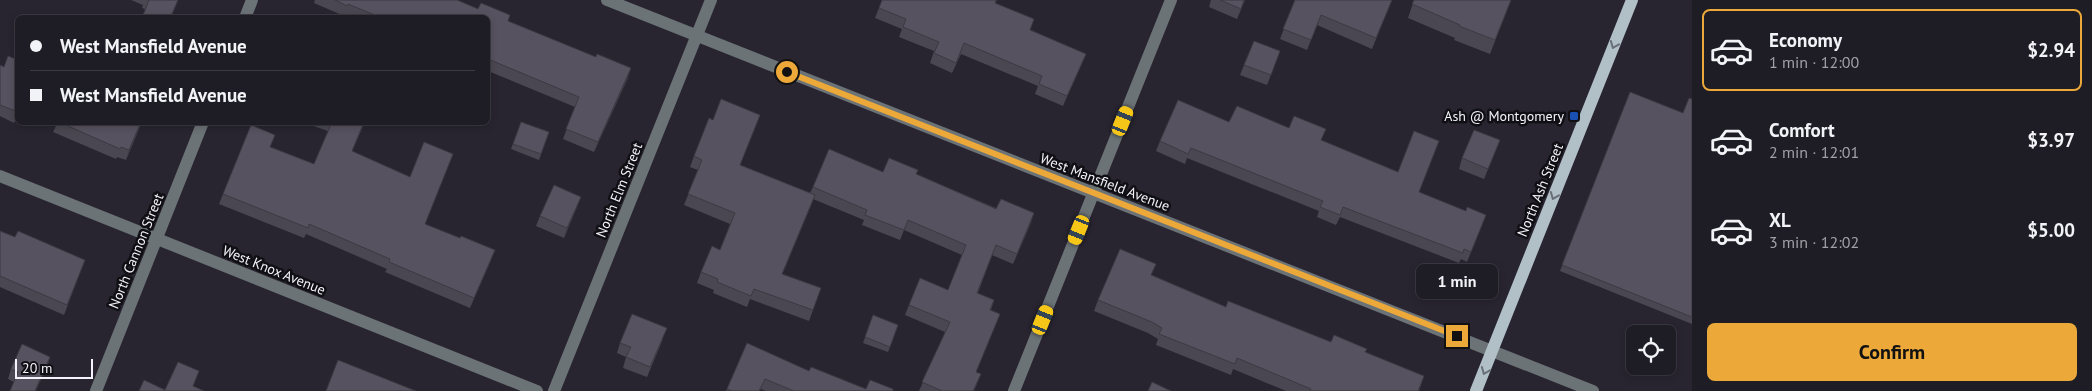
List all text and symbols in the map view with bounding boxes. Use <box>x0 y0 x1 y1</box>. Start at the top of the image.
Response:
icon: car <box>1709 28 1754 73</box>
text: Economy <box>1769 28 1842 52</box>
text: West Mansfield Avenue <box>60 34 247 58</box>
text: $2.94 <box>2027 38 2075 62</box>
one-way arrow <box>1610 40 1620 49</box>
text: 1 min · 12:00 <box>1769 52 1859 72</box>
route start <box>776 61 798 83</box>
text: West Mansfield Avenue <box>60 83 247 107</box>
car <box>1110 104 1135 138</box>
place label: Ash @ Montgomery <box>1444 107 1564 125</box>
marker: Ash @ Montgomery <box>1568 110 1580 122</box>
icon: car <box>1709 118 1754 163</box>
text: Comfort <box>1769 118 1835 142</box>
text: $3.97 <box>2027 128 2075 152</box>
street label: North Elm Street <box>592 140 646 240</box>
street label: North Ash Street <box>1513 140 1567 239</box>
text: 2 min · 12:01 <box>1769 142 1859 162</box>
street label: West Mansfield Avenue <box>1038 149 1172 215</box>
street label: North Cannon Street <box>105 190 167 311</box>
one-way arrow <box>1550 191 1560 200</box>
icon: car <box>1709 208 1754 253</box>
text: XL <box>1769 208 1791 232</box>
car <box>1066 213 1091 247</box>
text: $5.00 <box>2027 218 2075 242</box>
text: 3 min · 12:02 <box>1769 232 1859 252</box>
street label: West Knox Avenue <box>220 241 328 299</box>
callout: 1 min <box>1416 264 1498 298</box>
text: 1 min <box>1437 271 1477 291</box>
car <box>1030 303 1055 337</box>
button: Confirm <box>1707 323 2077 381</box>
route end <box>1446 325 1468 347</box>
map controls <box>1626 325 1676 375</box>
button: locate <box>1626 325 1676 375</box>
scale bar <box>15 356 92 379</box>
text: 20 m <box>22 359 52 377</box>
one-way arrow <box>1480 366 1490 374</box>

